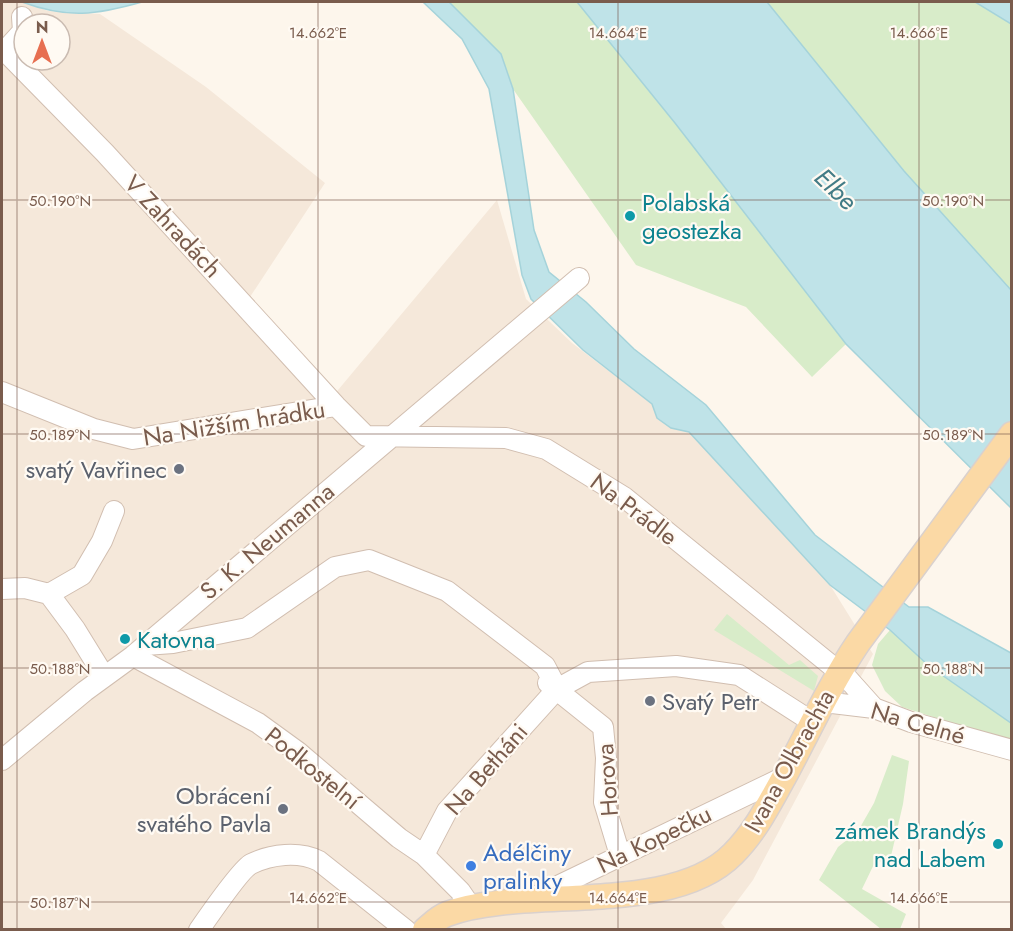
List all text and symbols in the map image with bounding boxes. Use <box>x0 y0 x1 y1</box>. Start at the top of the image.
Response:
north arrow <box>12 12 72 72</box>
text: N <box>36 16 48 39</box>
text: 14.662°E <box>289 22 347 44</box>
text: 14.664°E <box>589 22 647 44</box>
text: 14.666°E <box>890 22 948 44</box>
water label: Elbe <box>806 159 866 219</box>
street label: V Zahradách <box>116 167 230 285</box>
place label: Polabská geostezka <box>642 185 742 248</box>
text: 50.190°N <box>29 190 91 212</box>
text: 50.190°N <box>922 190 984 212</box>
marker: Polabská geostezka <box>623 209 637 223</box>
street label: Na Nižším hrádku <box>140 391 328 455</box>
text: 50.189°N <box>29 424 91 446</box>
text: 50.189°N <box>922 424 984 446</box>
place label: svatý Vavřinec <box>25 452 167 487</box>
marker: svatý Vavřinec <box>172 462 186 476</box>
street label: Na Prádle <box>583 464 685 554</box>
street label: S. K. Neumanna <box>192 474 342 608</box>
place label: Katovna <box>137 622 215 657</box>
marker: Katovna <box>118 632 132 646</box>
text: 50.188°N <box>30 658 90 680</box>
text: 50.188°N <box>923 658 983 680</box>
street label: Ivana Olbrachta <box>735 683 843 839</box>
place label: Svatý Petr <box>662 684 760 719</box>
street label: Na Celné <box>867 693 969 753</box>
marker: Svatý Petr <box>643 694 657 708</box>
street label: Na Betháni <box>436 715 536 823</box>
street label: Podkostelní <box>257 718 369 818</box>
street label: Horova <box>587 742 627 818</box>
place label: Obrácení svatého Pavla <box>137 778 272 841</box>
street label: Na Kopečku <box>591 796 717 882</box>
marker: Obrácení svatého Pavla <box>276 802 290 816</box>
place label: zámek Brandýs nad Labem <box>835 813 986 876</box>
place label: Adélčiny pralinky <box>483 835 572 898</box>
marker: zámek Brandýs nad Labem <box>991 837 1005 851</box>
marker: Adélčiny pralinky <box>464 859 478 873</box>
text: 14.662°E <box>289 887 347 909</box>
text: 14.664°E <box>589 887 647 909</box>
text: 14.666°E <box>890 887 948 909</box>
text: 50.187°N <box>30 892 90 914</box>

